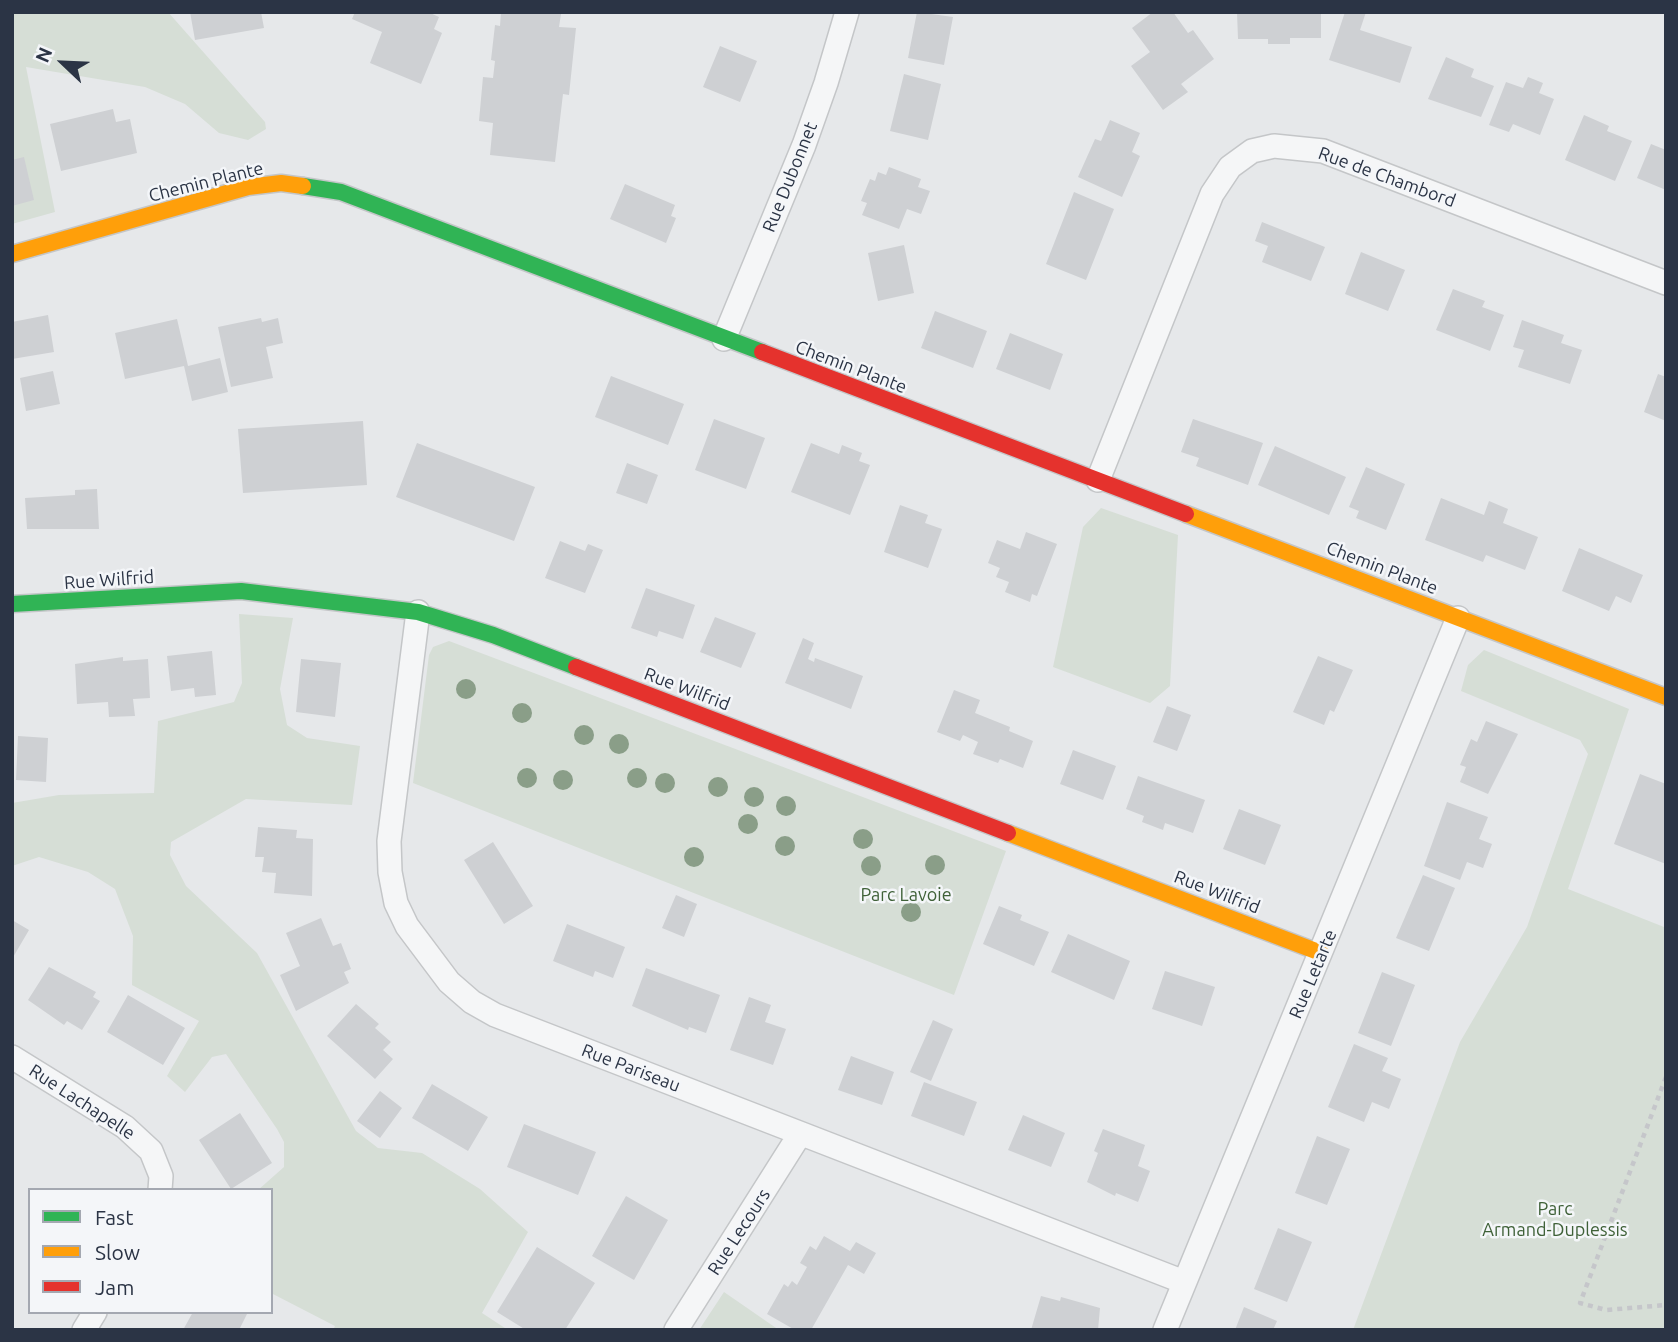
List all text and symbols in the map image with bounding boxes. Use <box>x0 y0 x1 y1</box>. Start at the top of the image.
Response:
north arrow <box>28 28 98 98</box>
text: N <box>31 44 57 66</box>
street label: Rue Dubonnet <box>758 119 822 235</box>
street label: Rue de Chambord <box>1315 142 1459 212</box>
street label: Chemin Plante <box>146 157 266 207</box>
street label: Chemin Plante <box>792 336 910 398</box>
street label: Chemin Plante <box>1323 537 1441 599</box>
street label: Rue Wilfrid <box>63 566 155 594</box>
street label: Rue Wilfrid <box>641 663 733 715</box>
street label: Rue Wilfrid <box>1171 866 1263 918</box>
park label: Parc Lavoie <box>860 884 952 906</box>
street label: Rue Letarte <box>1285 926 1341 1022</box>
street label: Rue Pariseau <box>579 1039 683 1097</box>
street label: Rue Lachapelle <box>25 1060 139 1144</box>
street label: Rue Lecours <box>703 1185 775 1279</box>
legend <box>28 1188 273 1314</box>
park label: Parc Armand-Duplessis <box>1482 1198 1628 1240</box>
text: Fast <box>95 1205 133 1229</box>
text: Slow <box>95 1240 140 1264</box>
text: Jam <box>95 1275 134 1299</box>

